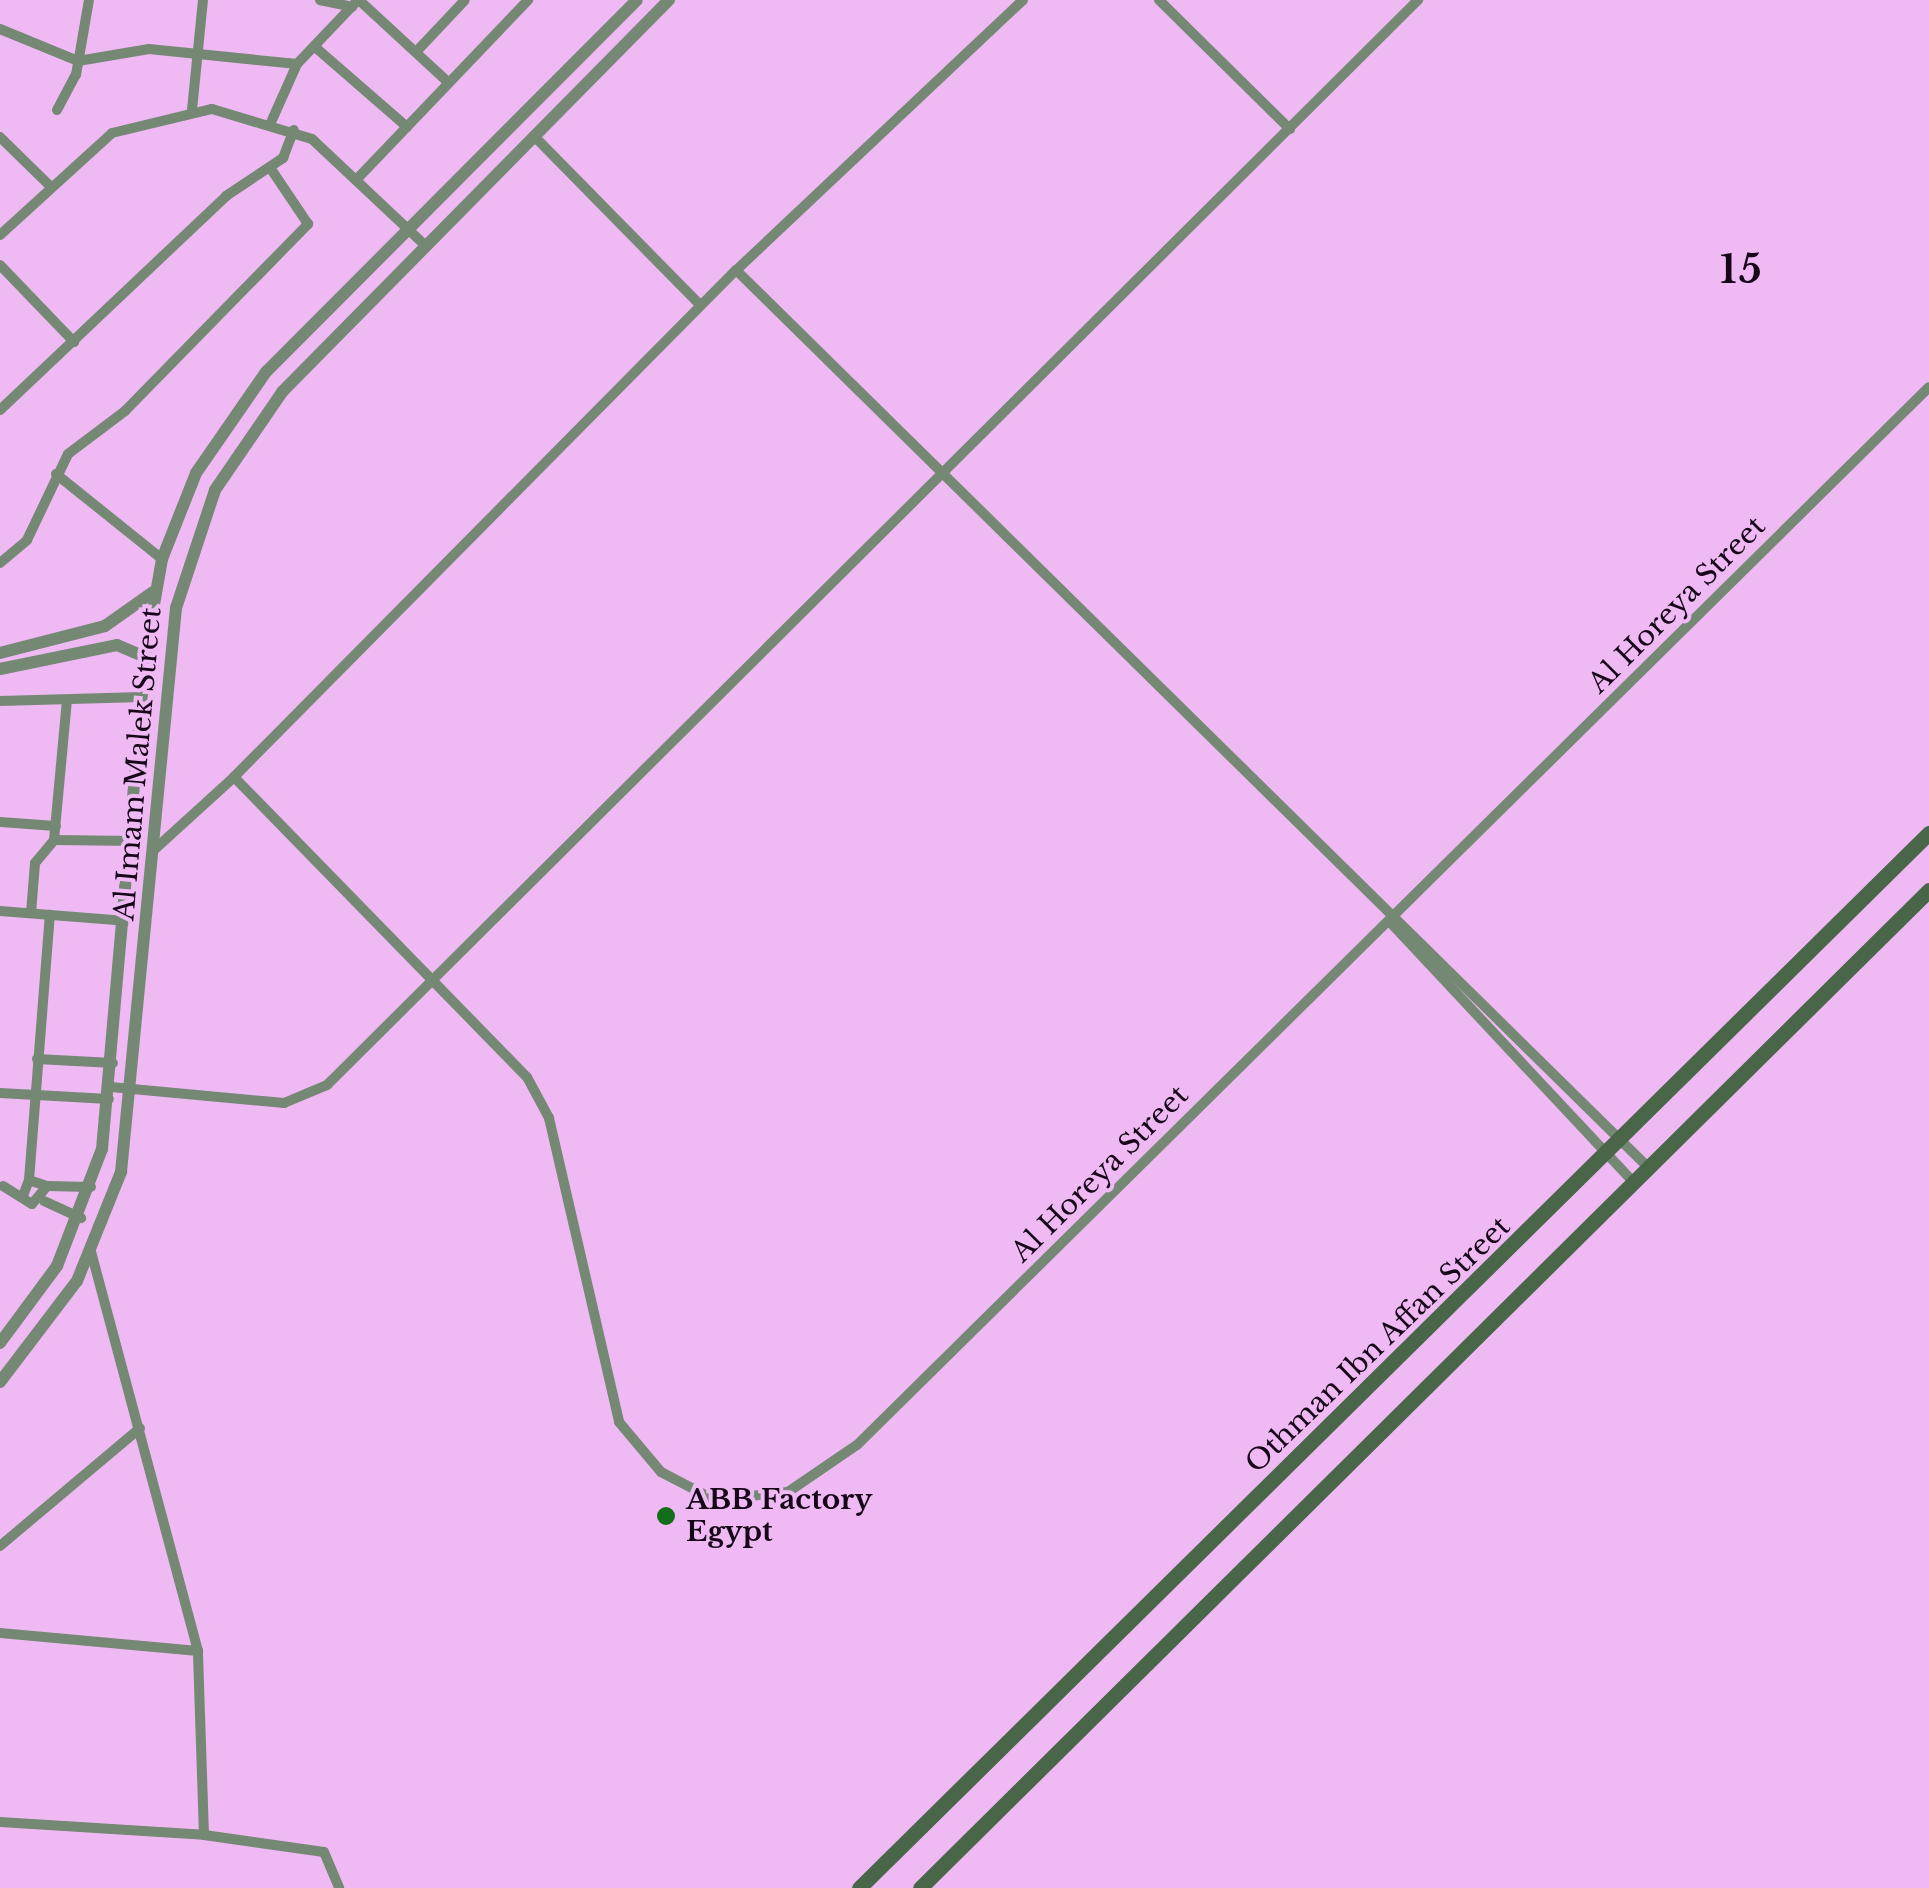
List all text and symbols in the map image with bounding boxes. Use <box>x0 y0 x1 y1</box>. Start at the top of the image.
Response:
district label: 15 <box>1720 247 1764 293</box>
street label: Al Horeya Street <box>1582 510 1772 700</box>
street label: Al Imam Malek Street <box>108 606 168 922</box>
street label: Al Horeya Street <box>1005 1079 1195 1269</box>
street label: Othman Ibn Affan Street <box>1238 1209 1518 1481</box>
place label: ABB Factory Egypt <box>686 1483 872 1549</box>
marker: ABB Factory Egypt <box>655 1505 677 1527</box>

